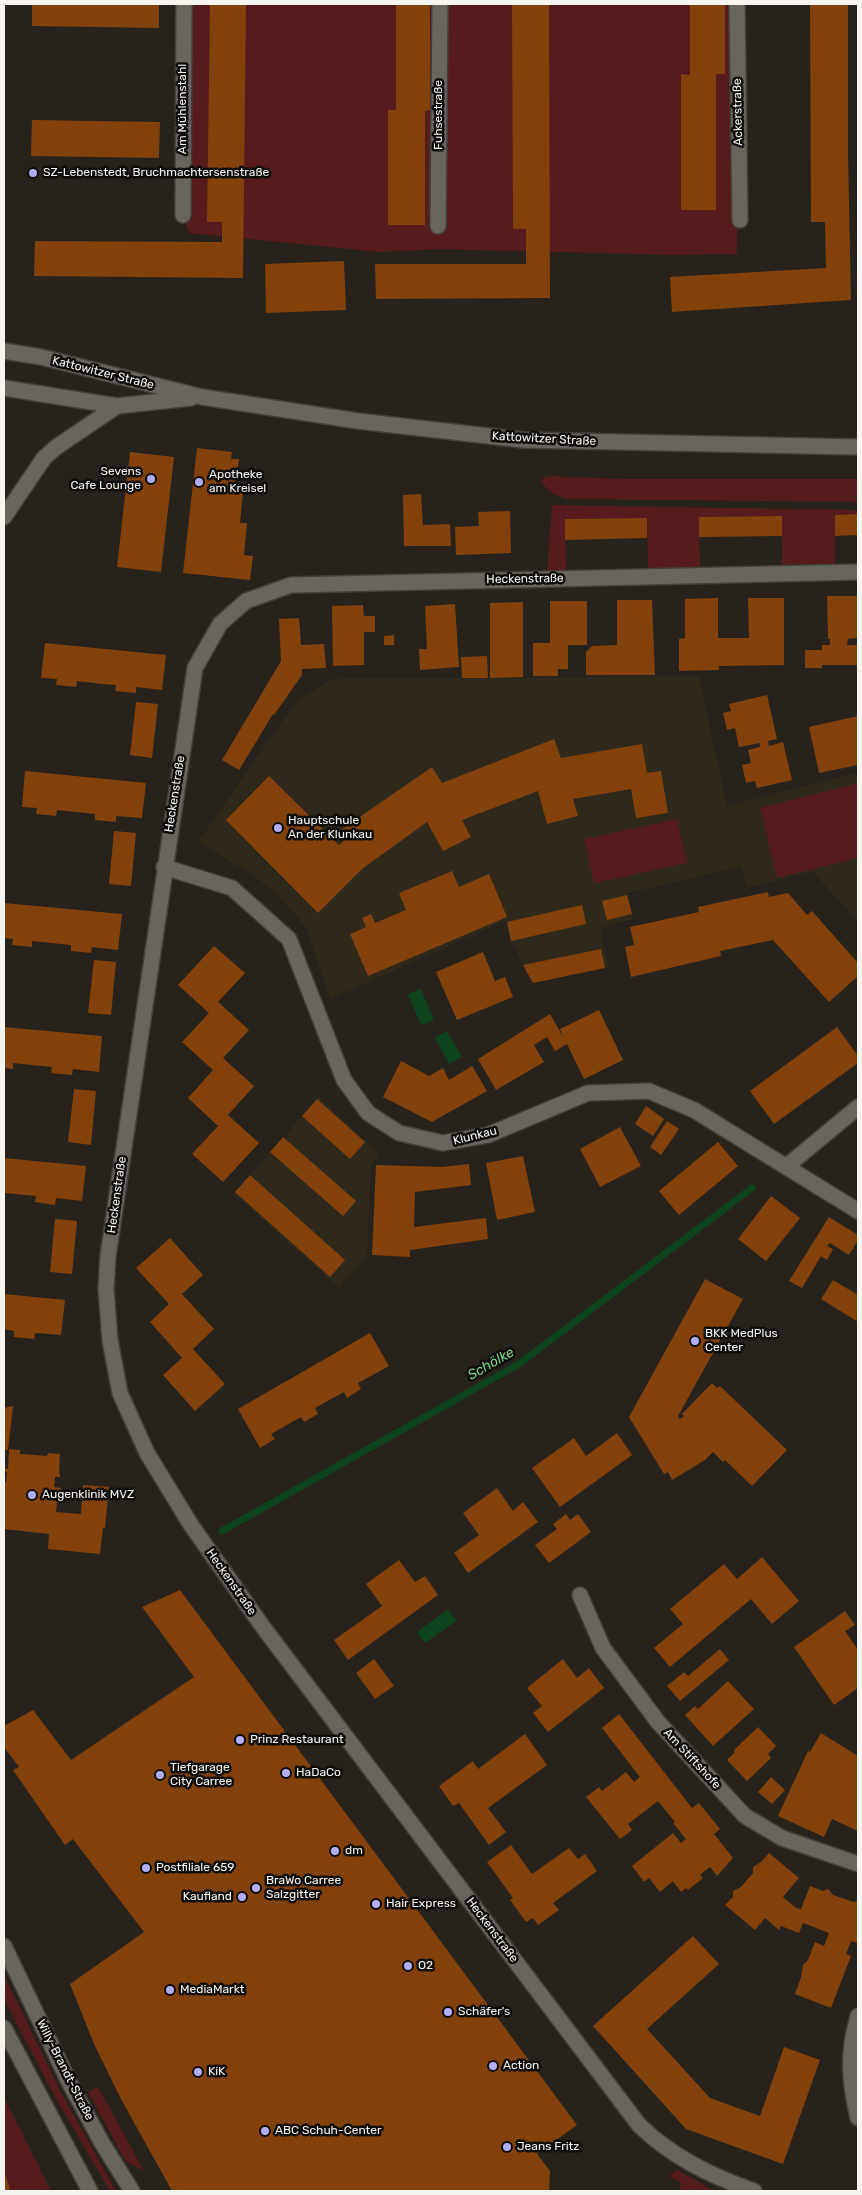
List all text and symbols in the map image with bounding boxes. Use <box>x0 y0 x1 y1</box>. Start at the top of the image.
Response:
street label: Am Mühlenstahl <box>176 64 190 154</box>
street label: Ackerstraße <box>730 78 746 146</box>
street label: Fuhsestraße <box>432 80 446 150</box>
place label: SZ-Lebenstedt, Bruchmachtersenstraße <box>43 166 269 180</box>
marker: SZ-Lebenstedt, Bruchmachtersenstraße <box>27 167 39 179</box>
street label: Kattowitzer Straße <box>51 353 155 393</box>
street label: Kattowitzer Straße <box>492 429 596 449</box>
place label: Sevens Cafe Lounge <box>70 465 141 493</box>
place label: Apotheke am Kreisel <box>209 468 266 496</box>
marker: Sevens Cafe Lounge <box>145 473 157 485</box>
marker: Apotheke am Kreisel <box>193 476 205 488</box>
street label: Heckenstraße <box>486 571 564 587</box>
street label: Heckenstraße <box>162 755 188 833</box>
place label: Hauptschule An der Klunkau <box>288 814 372 842</box>
marker: Hauptschule An der Klunkau <box>272 822 284 834</box>
street label: Klunkau <box>452 1124 498 1148</box>
street label: Heckenstraße <box>104 1156 130 1234</box>
place label: BKK MedPlus Center <box>705 1327 778 1355</box>
marker: BKK MedPlus Center <box>689 1335 701 1347</box>
water label: Schölke <box>465 1344 517 1384</box>
place label: Augenklinik MVZ <box>42 1488 134 1502</box>
marker: Augenklinik MVZ <box>26 1489 38 1501</box>
street label: Heckenstraße <box>203 1546 259 1618</box>
street label: Am Stiftshofe <box>660 1726 724 1792</box>
place label: Prinz Restaurant <box>250 1733 344 1747</box>
marker: Prinz Restaurant <box>234 1734 246 1746</box>
place label: Tiefgarage City Carree <box>170 1761 232 1789</box>
place label: HaDaCo <box>296 1766 341 1780</box>
marker: HaDaCo <box>280 1767 292 1779</box>
marker: Tiefgarage City Carree <box>154 1769 166 1781</box>
place label: dm <box>345 1844 363 1858</box>
marker: dm <box>329 1845 341 1857</box>
place label: Postfiliale 659 <box>156 1861 234 1875</box>
marker: Postfiliale 659 <box>140 1862 152 1874</box>
place label: BraWo Carree Salzgitter <box>266 1874 341 1902</box>
marker: BraWo Carree Salzgitter <box>250 1882 262 1894</box>
place label: Kaufland <box>183 1890 232 1904</box>
marker: Kaufland <box>236 1891 248 1903</box>
street label: Heckenstraße <box>463 1895 521 1965</box>
place label: Hair Express <box>386 1897 456 1911</box>
marker: Hair Express <box>370 1898 382 1910</box>
place label: O2 <box>418 1959 433 1973</box>
marker: O2 <box>402 1960 414 1972</box>
place label: MediaMarkt <box>180 1983 245 1997</box>
marker: MediaMarkt <box>164 1984 176 1996</box>
place label: Schäfer's <box>458 2005 510 2019</box>
marker: Schäfer's <box>442 2006 454 2018</box>
street label: Willy-Brandt-Straße <box>33 2017 97 2123</box>
place label: Action <box>503 2059 539 2073</box>
marker: Action <box>487 2060 499 2072</box>
place label: KiK <box>208 2065 225 2079</box>
marker: KiK <box>192 2066 204 2078</box>
place label: ABC Schuh-Center <box>275 2124 382 2138</box>
marker: ABC Schuh-Center <box>259 2125 271 2137</box>
place label: Jeans Fritz <box>517 2140 579 2154</box>
marker: Jeans Fritz <box>501 2141 513 2153</box>

